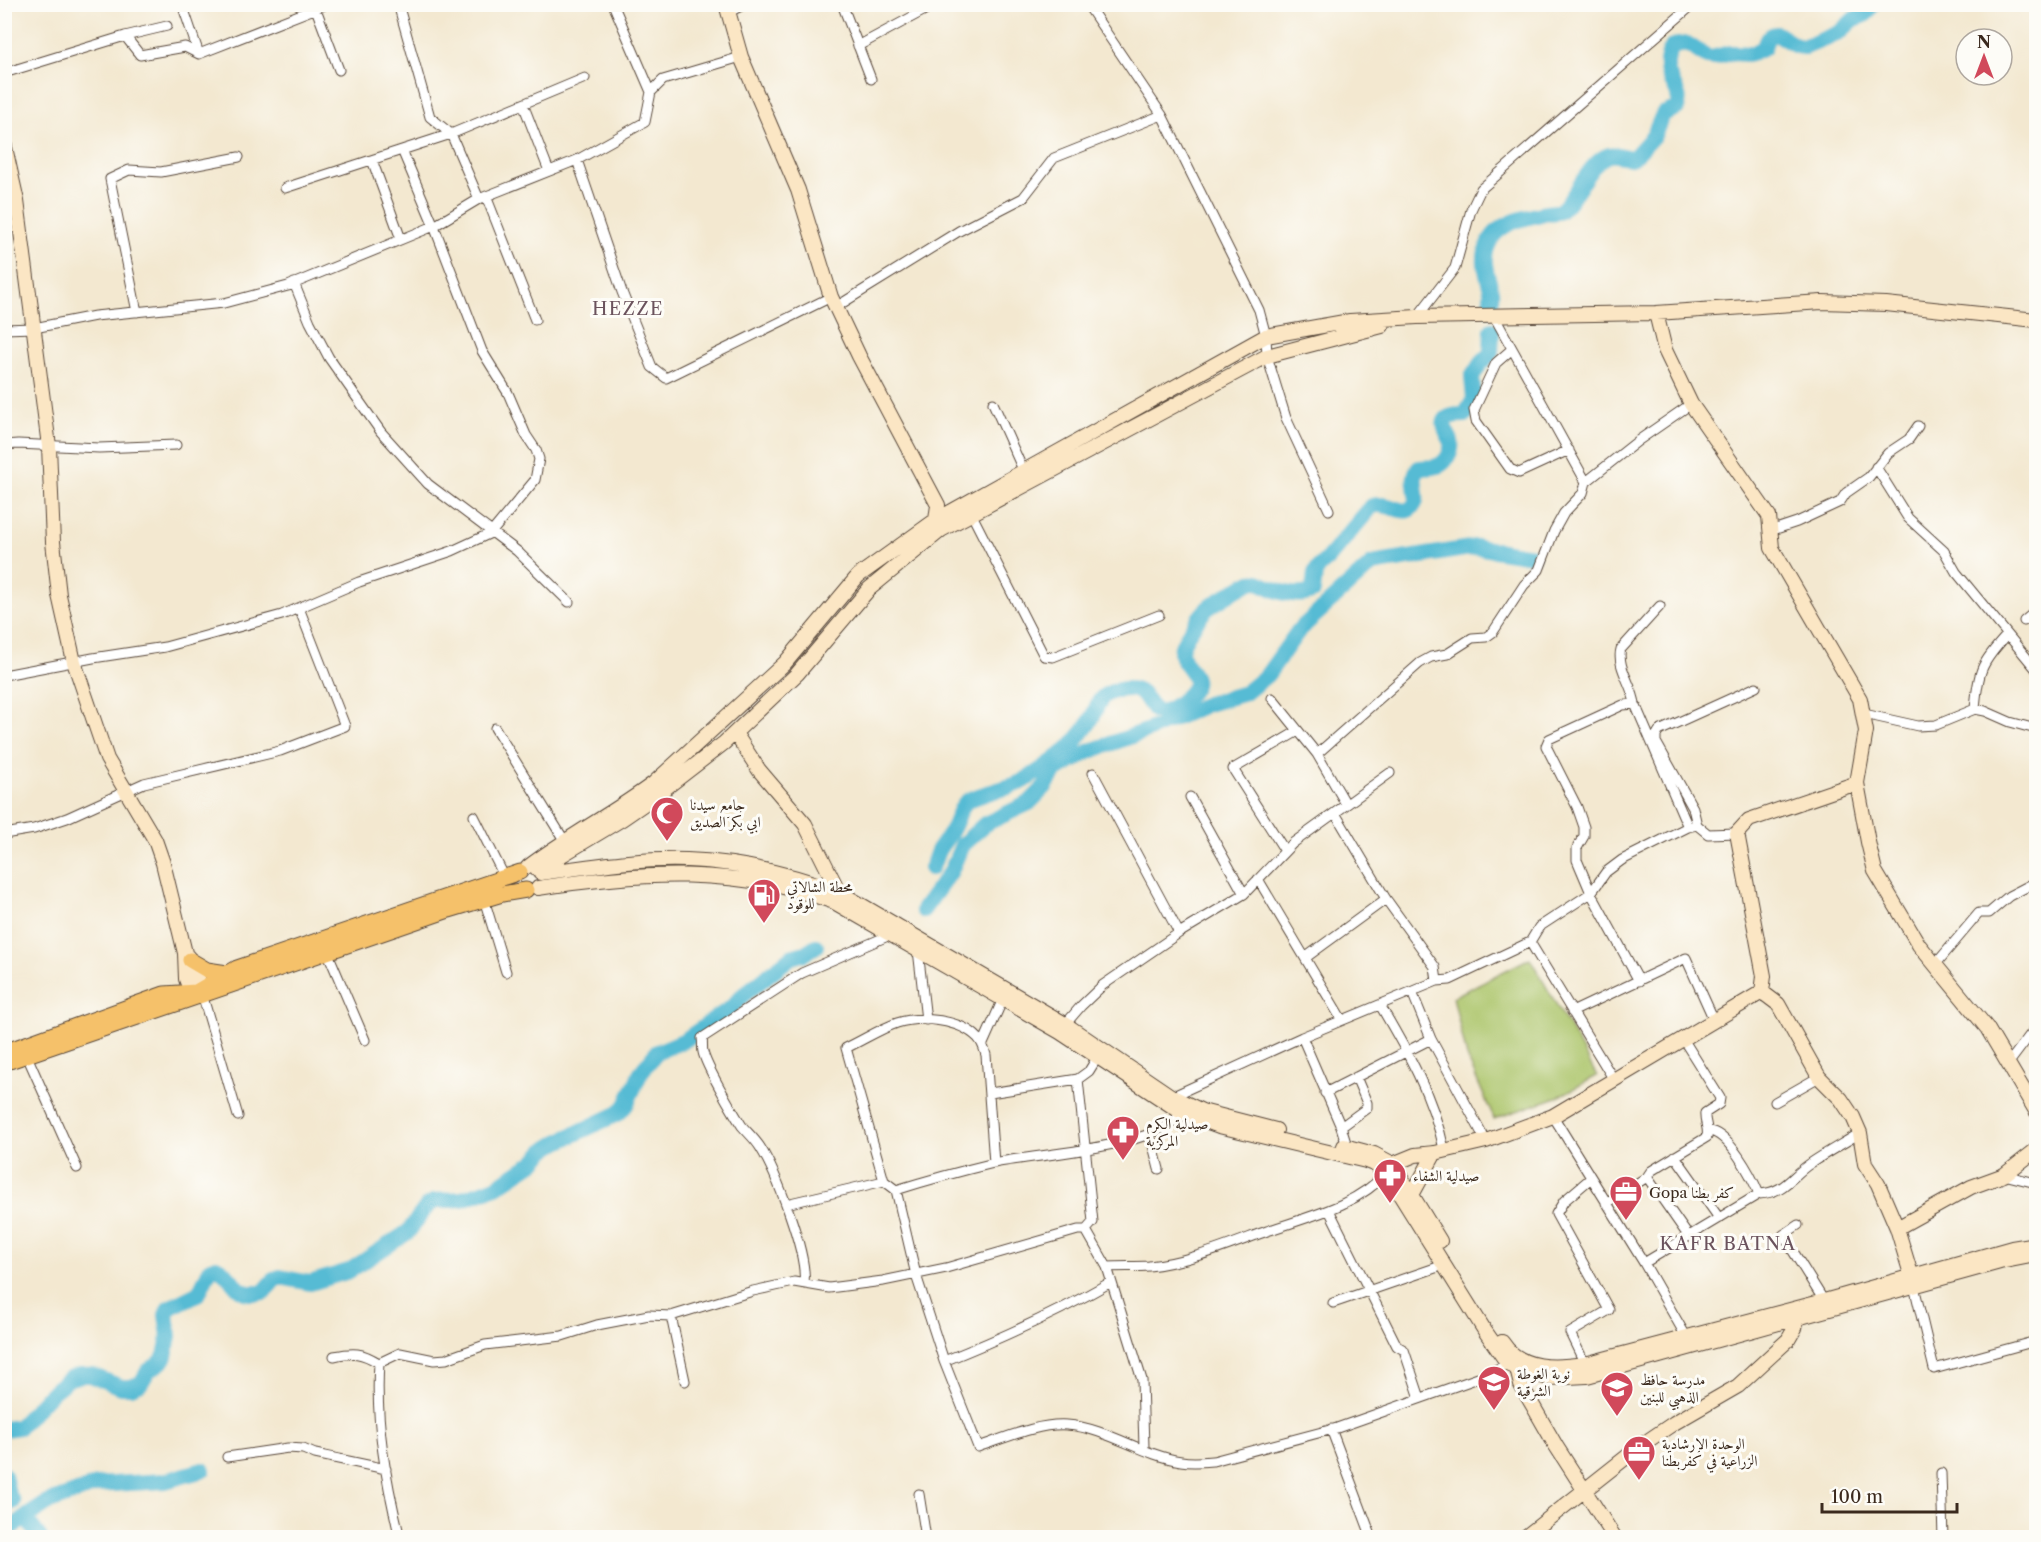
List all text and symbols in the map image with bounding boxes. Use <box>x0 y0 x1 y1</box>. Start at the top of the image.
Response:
north arrow <box>1954 27 2014 87</box>
text: N <box>1977 32 1991 52</box>
district label: HEZZE <box>592 298 664 320</box>
mosque icon: جامع سيدنا ابي بكر الصديق <box>649 795 685 842</box>
place label: جامع سيدنا ابي بكر الصديق <box>690 795 761 834</box>
fuel station icon: محطة الشالاتي للوقود <box>746 877 782 924</box>
place label: محطة الشالاتي للوقود <box>787 877 853 913</box>
pharmacy icon: صيدلية الكرم المركزية <box>1105 1114 1141 1161</box>
place label: صيدلية الكرم المركزية <box>1146 1114 1209 1151</box>
pharmacy icon: صيدلية الشفاء <box>1372 1157 1408 1204</box>
place label: صيدلية الشفاء <box>1413 1166 1479 1185</box>
office icon: Gopa كفر بطنا <box>1608 1174 1644 1221</box>
place label: Gopa كفر بطنا <box>1649 1183 1734 1203</box>
district label: KAFR BATNA <box>1660 1233 1796 1255</box>
school or university icon: نوية الغوطة الشرقية <box>1476 1364 1512 1411</box>
place label: نوية الغوطة الشرقية <box>1517 1364 1570 1401</box>
school or university icon: مدرسة حافظ الذهبي للبنين <box>1599 1370 1635 1417</box>
place label: مدرسة حافظ الذهبي للبنين <box>1640 1370 1705 1411</box>
office icon: الوحدة الإرشادية الزراعية في كفربطنا <box>1621 1434 1657 1481</box>
place label: الوحدة الإرشادية الزراعية في كفربطنا <box>1662 1434 1757 1473</box>
scale bar <box>1822 1476 1957 1514</box>
text: 100 m <box>1831 1486 1883 1508</box>

